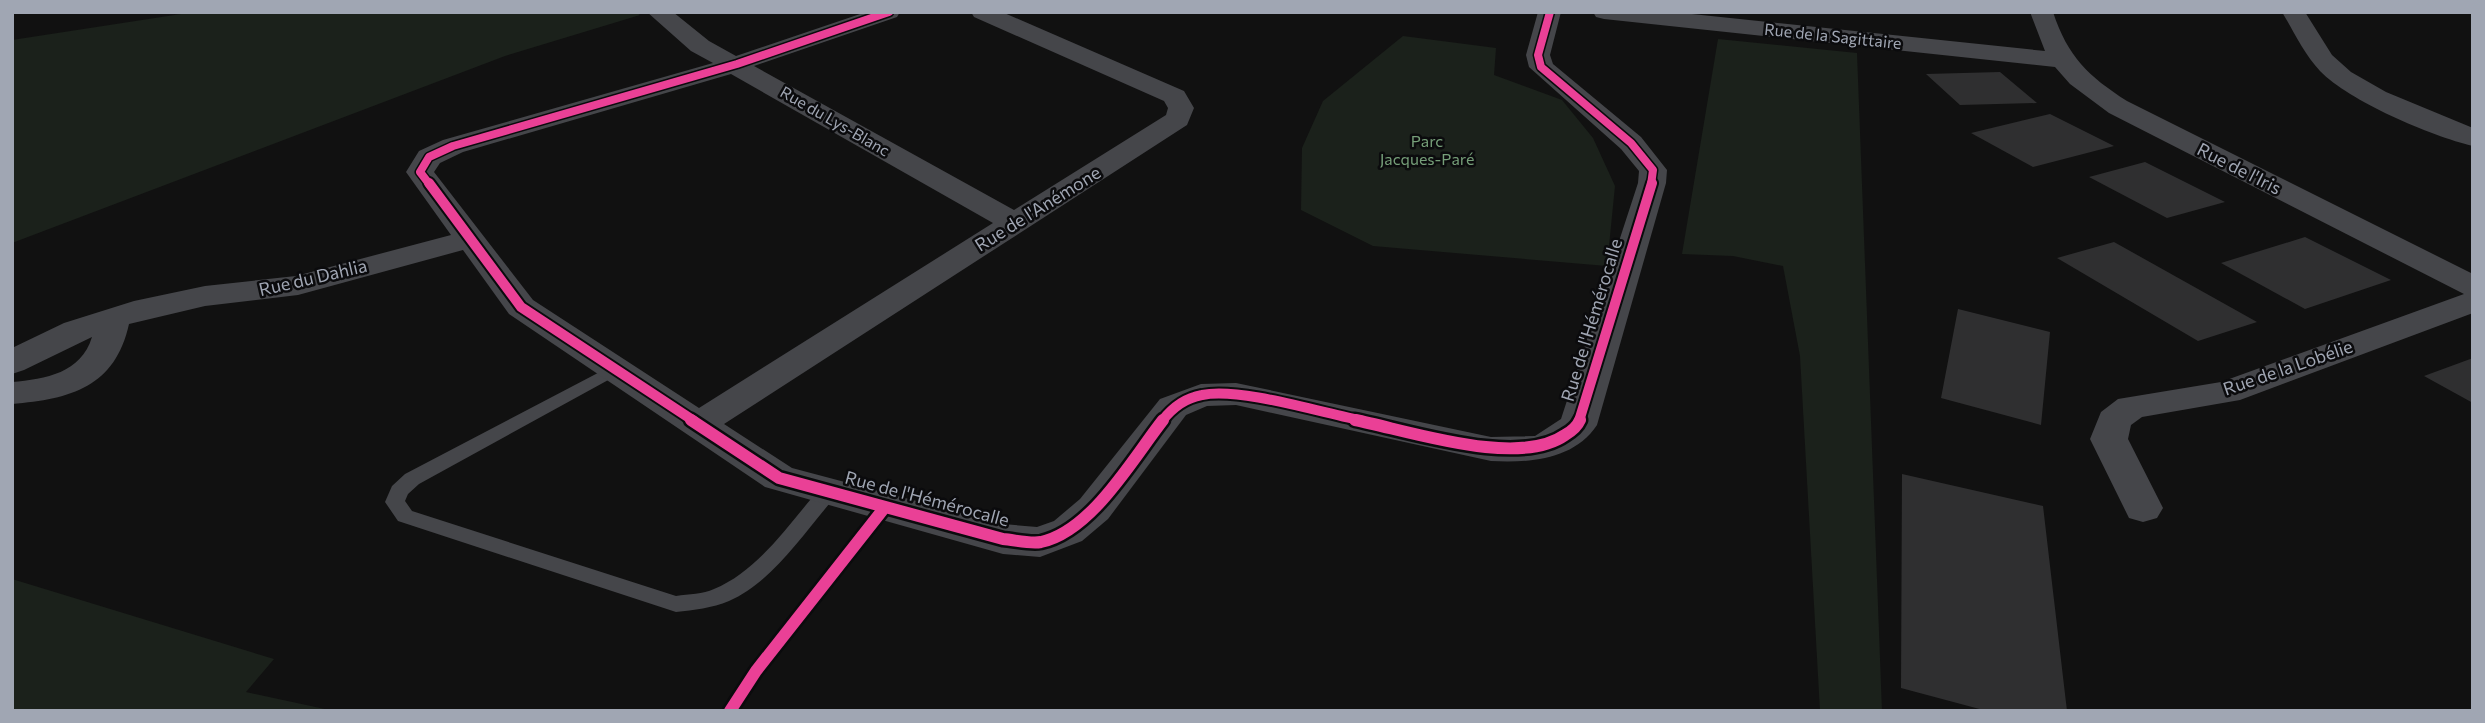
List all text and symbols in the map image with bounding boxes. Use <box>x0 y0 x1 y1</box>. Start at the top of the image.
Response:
street label: Rue de la Sagittaire <box>1763 19 1903 52</box>
street label: Rue du Lys-Blanc <box>777 82 893 160</box>
park label: Parc Jacques-Paré <box>1380 131 1474 168</box>
street label: Rue de l'Iris <box>2194 138 2285 199</box>
street label: Rue de l'Anémone <box>971 161 1104 256</box>
street label: Rue de l'Hémérocalle <box>1556 236 1626 404</box>
street label: Rue du Dahlia <box>256 254 369 300</box>
street label: Rue de la Lobélie <box>2220 335 2355 400</box>
street label: Rue de l'Hémérocalle <box>843 466 1012 531</box>

